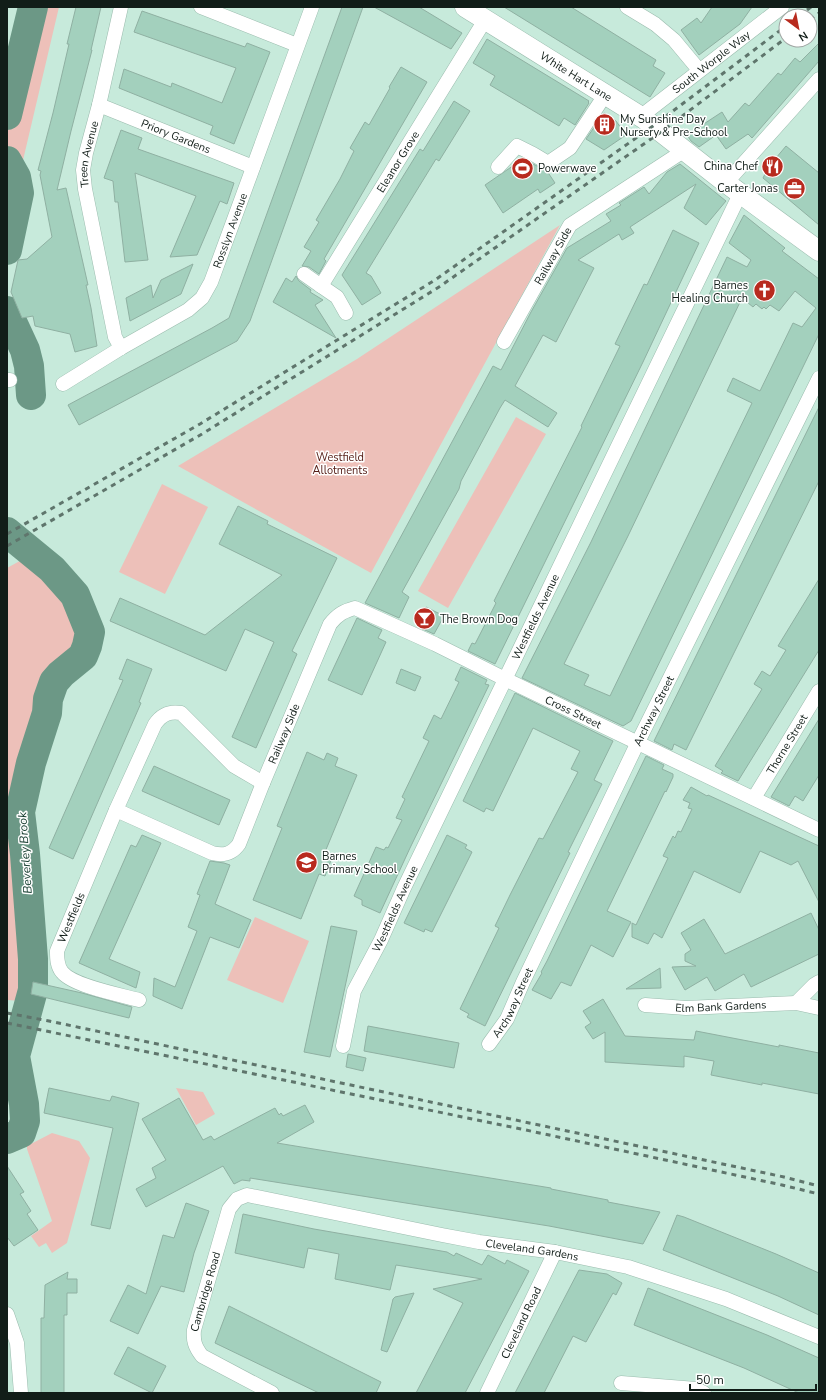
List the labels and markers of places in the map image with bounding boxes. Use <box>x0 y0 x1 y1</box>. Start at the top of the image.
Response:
building icon: My Sunshine Day Nursery & Pre-School <box>592 112 618 138</box>
place label: My Sunshine Day Nursery & Pre-School <box>620 112 728 140</box>
restaurant icon: China Chef <box>760 153 786 179</box>
sports icon: Powerwave <box>509 155 535 181</box>
place label: China Chef <box>704 159 758 174</box>
place label: Powerwave <box>538 161 597 176</box>
office icon: Carter Jonas <box>781 175 807 201</box>
place label: Carter Jonas <box>717 181 778 196</box>
place label: Barnes Healing Church <box>672 278 748 306</box>
church icon: Barnes Healing Church <box>751 278 777 304</box>
bar icon: The Brown Dog <box>411 606 437 632</box>
place label: The Brown Dog <box>440 612 518 627</box>
school or university icon: Barnes Primary School <box>293 849 319 875</box>
place label: Barnes Primary School <box>322 849 398 877</box>

